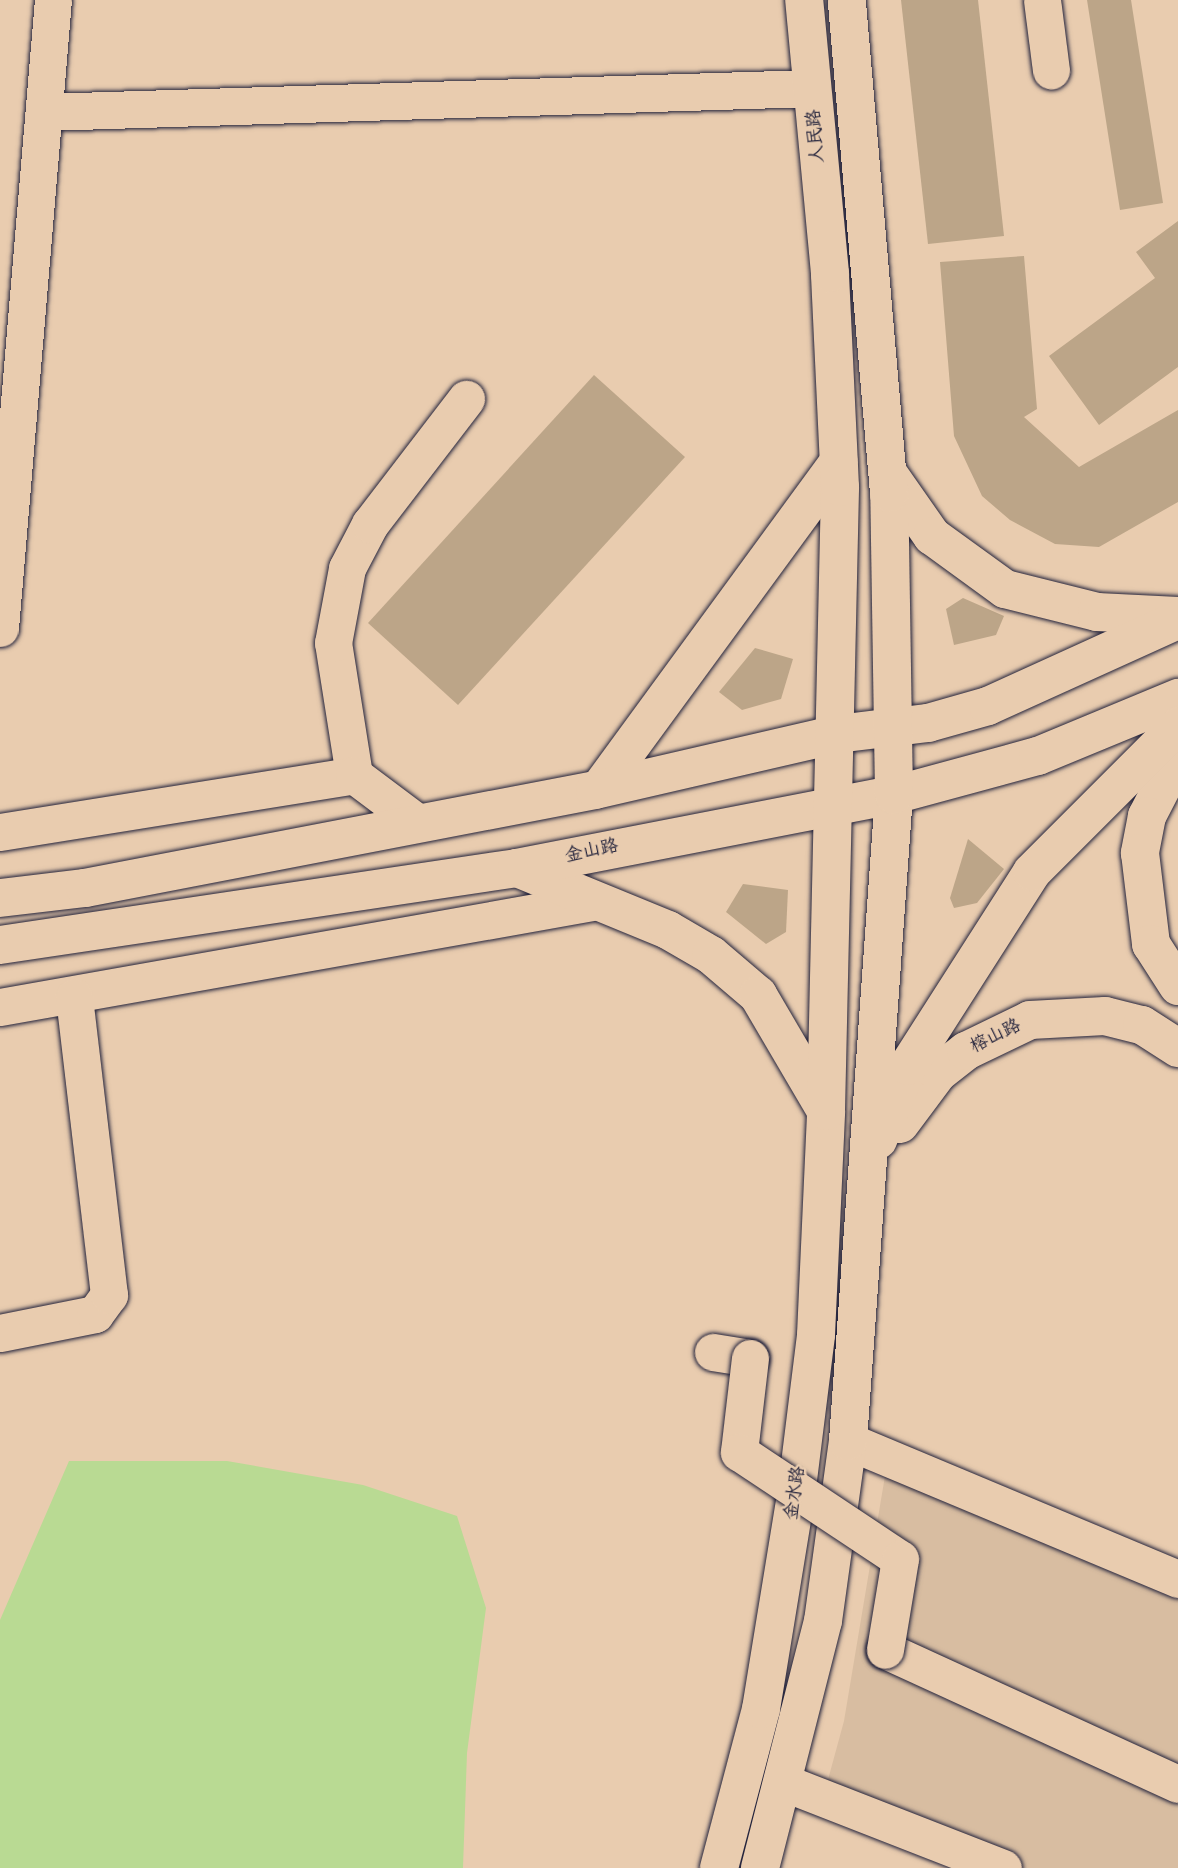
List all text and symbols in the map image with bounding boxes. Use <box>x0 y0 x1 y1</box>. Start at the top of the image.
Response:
street label: 人民路 <box>804 108 830 164</box>
street label: 金山路 <box>563 836 621 868</box>
street label: 榕山路 <box>967 1015 1025 1059</box>
street label: 金水路 <box>782 1465 810 1521</box>

